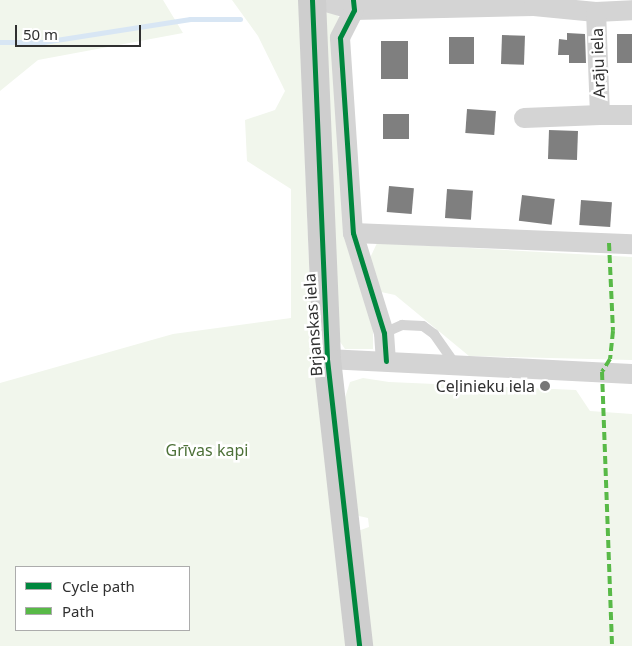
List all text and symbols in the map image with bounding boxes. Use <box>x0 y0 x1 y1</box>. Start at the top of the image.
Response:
scale bar <box>18 15 144 47</box>
text: 50 m <box>23 24 58 44</box>
street label: Arāju iela <box>587 28 609 98</box>
street label: Brjanskas iela <box>300 273 326 377</box>
place label: Ceļinieku iela <box>436 376 535 396</box>
marker: Ceļinieku iela <box>539 380 551 392</box>
park label: Grīvas kapi <box>166 440 248 460</box>
legend <box>15 566 190 631</box>
text: Cycle path <box>62 576 135 596</box>
text: Path <box>62 601 94 621</box>

